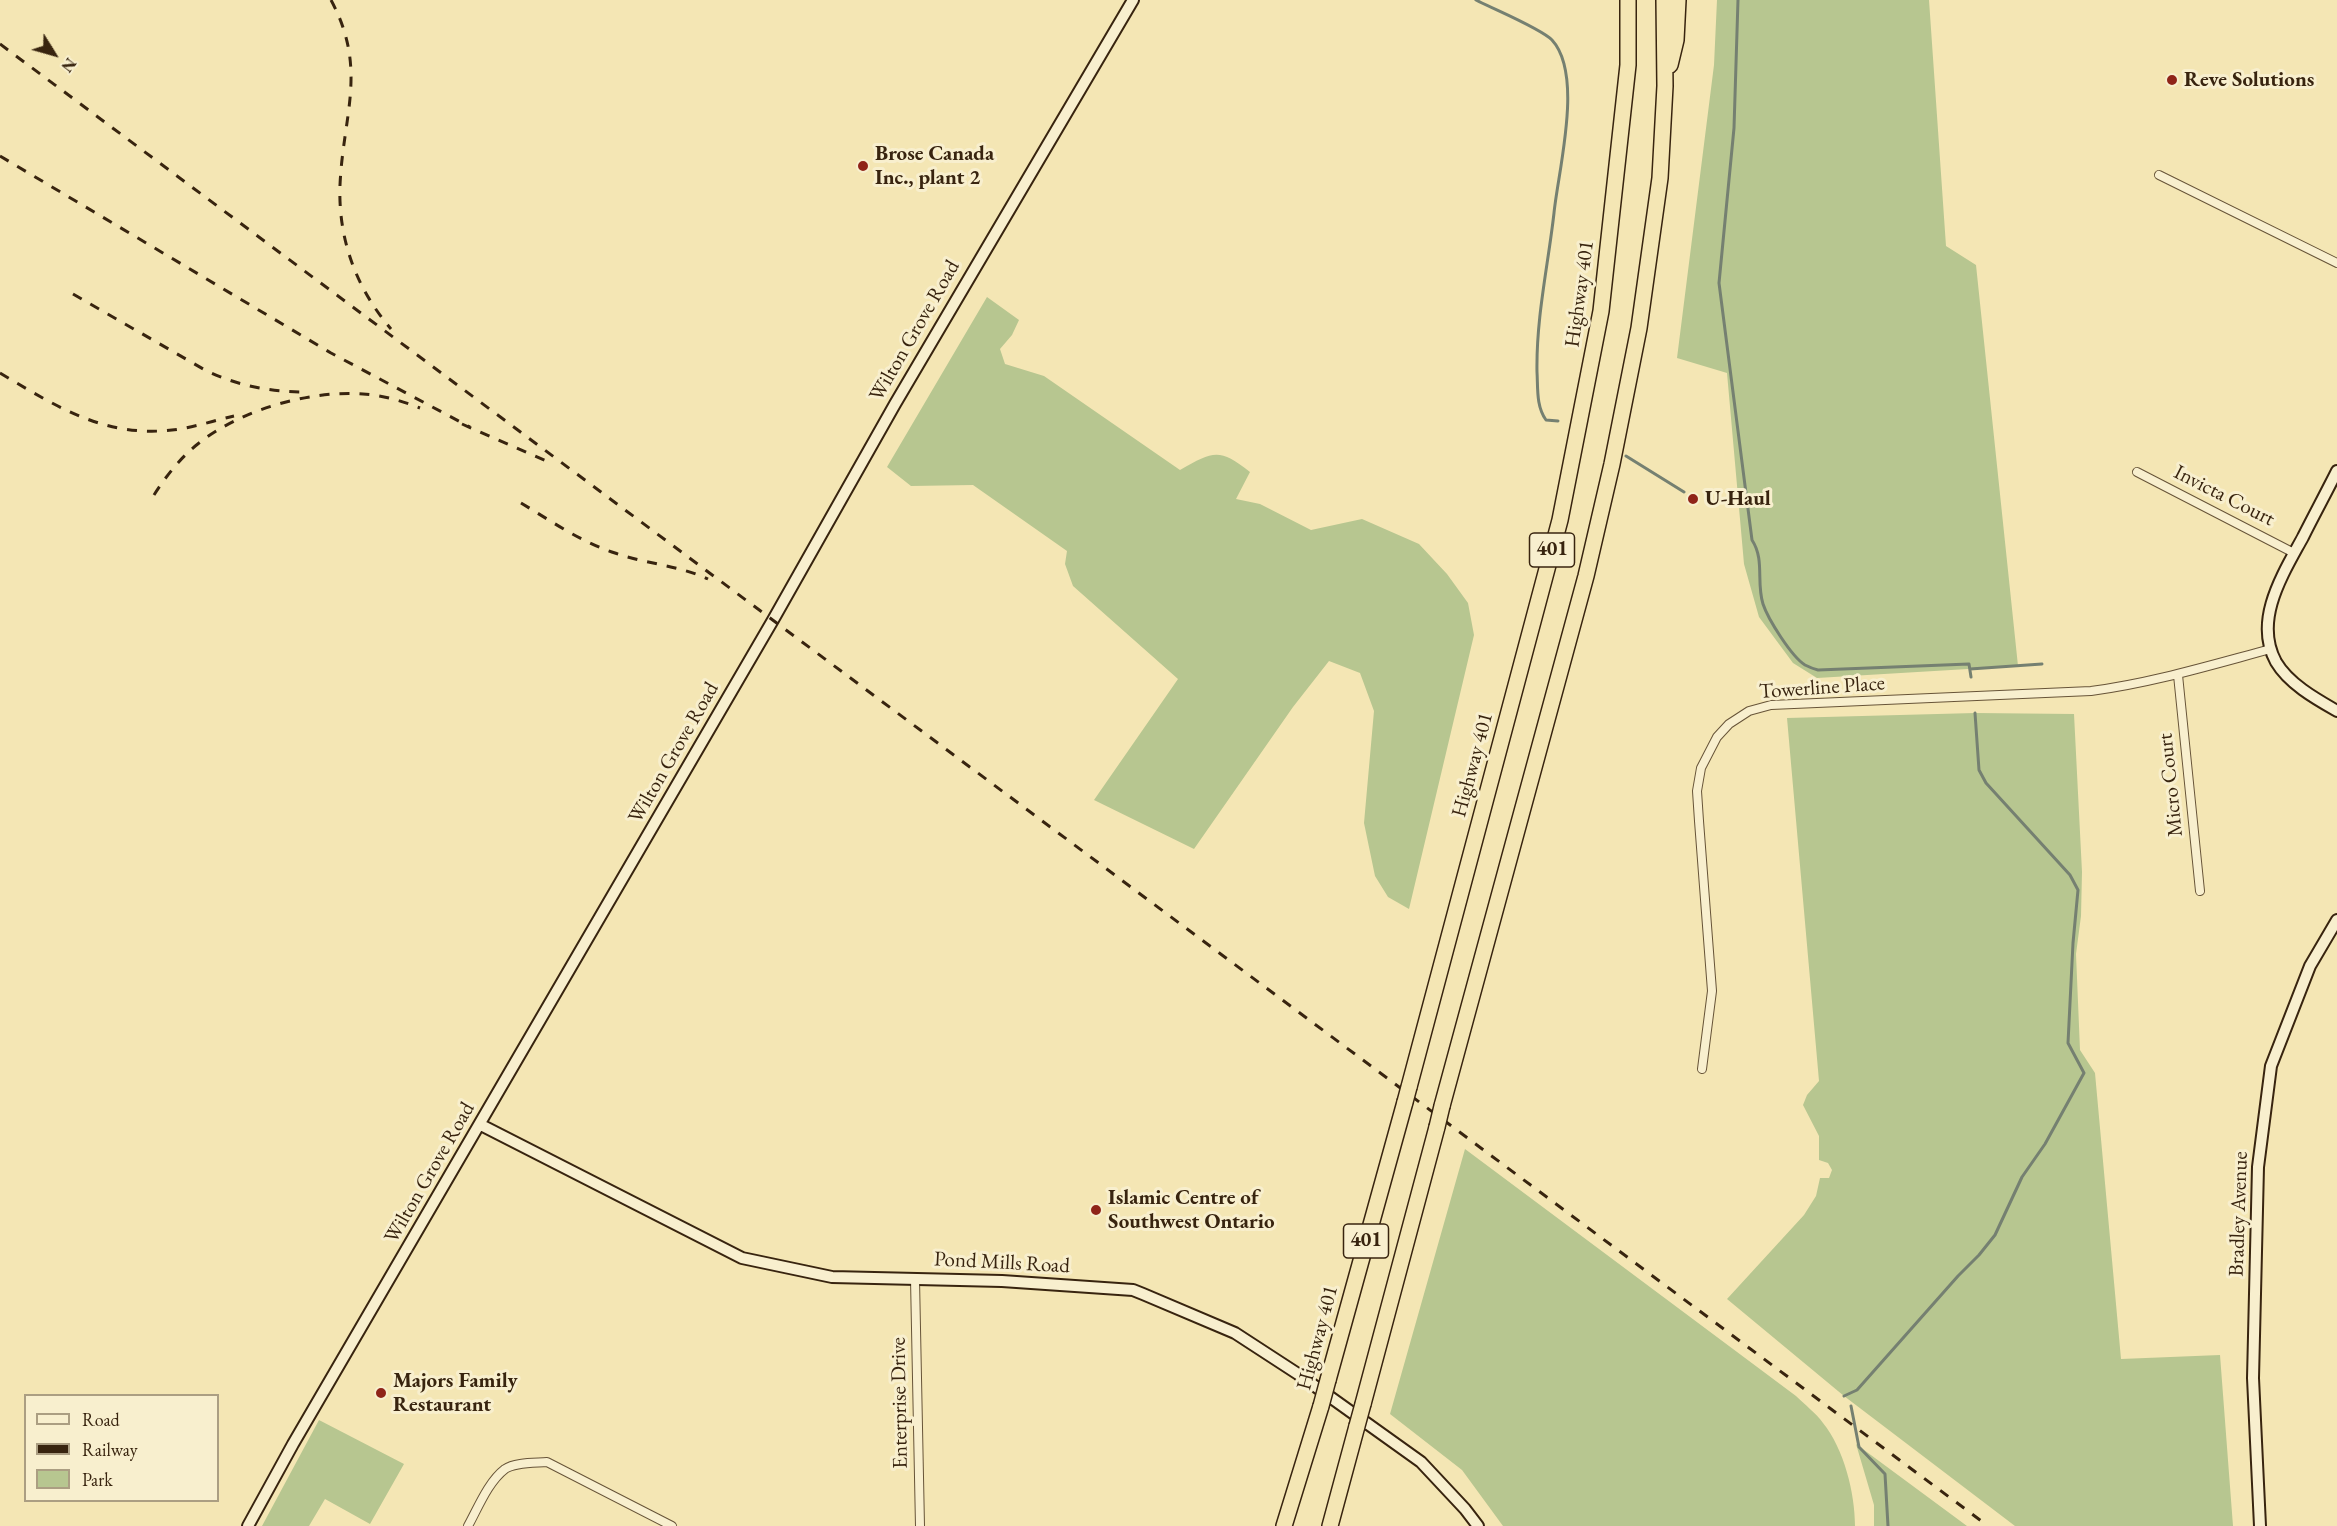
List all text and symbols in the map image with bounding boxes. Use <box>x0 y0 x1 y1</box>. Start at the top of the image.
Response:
north arrow <box>24 24 84 84</box>
text: N <box>56 54 81 77</box>
place label: Reve Solutions <box>2184 67 2314 93</box>
marker: Reve Solutions <box>2165 73 2179 87</box>
place label: Brose Canada Inc., plant 2 <box>875 141 994 191</box>
marker: Brose Canada Inc., plant 2 <box>856 159 870 173</box>
street label: Highway 401 <box>1560 239 1600 349</box>
street label: Wilton Grove Road <box>864 256 966 406</box>
street label: Invicta Court <box>2169 460 2279 532</box>
place label: U-Haul <box>1705 486 1771 512</box>
marker: U-Haul <box>1686 492 1700 506</box>
road number: 401 <box>1530 533 1574 567</box>
street label: Towerline Place <box>1758 671 1886 705</box>
street label: Wilton Grove Road <box>623 678 725 828</box>
street label: Highway 401 <box>1447 710 1499 820</box>
street label: Micro Court <box>2153 732 2189 838</box>
street label: Wilton Grove Road <box>379 1098 481 1248</box>
street label: Bradley Avenue <box>2224 1151 2254 1277</box>
place label: Islamic Centre of Southwest Ontario <box>1108 1185 1274 1235</box>
marker: Islamic Centre of Southwest Ontario <box>1089 1203 1103 1217</box>
road number: 401 <box>1344 1224 1388 1258</box>
street label: Pond Mills Road <box>933 1247 1071 1279</box>
street label: Highway 401 <box>1292 1283 1344 1393</box>
street label: Enterprise Drive <box>886 1337 914 1469</box>
place label: Majors Family Restaurant <box>393 1368 518 1418</box>
marker: Majors Family Restaurant <box>374 1386 388 1400</box>
legend <box>24 1394 219 1502</box>
text: Road <box>82 1408 120 1431</box>
text: Railway <box>82 1438 138 1461</box>
text: Park <box>82 1468 113 1491</box>

